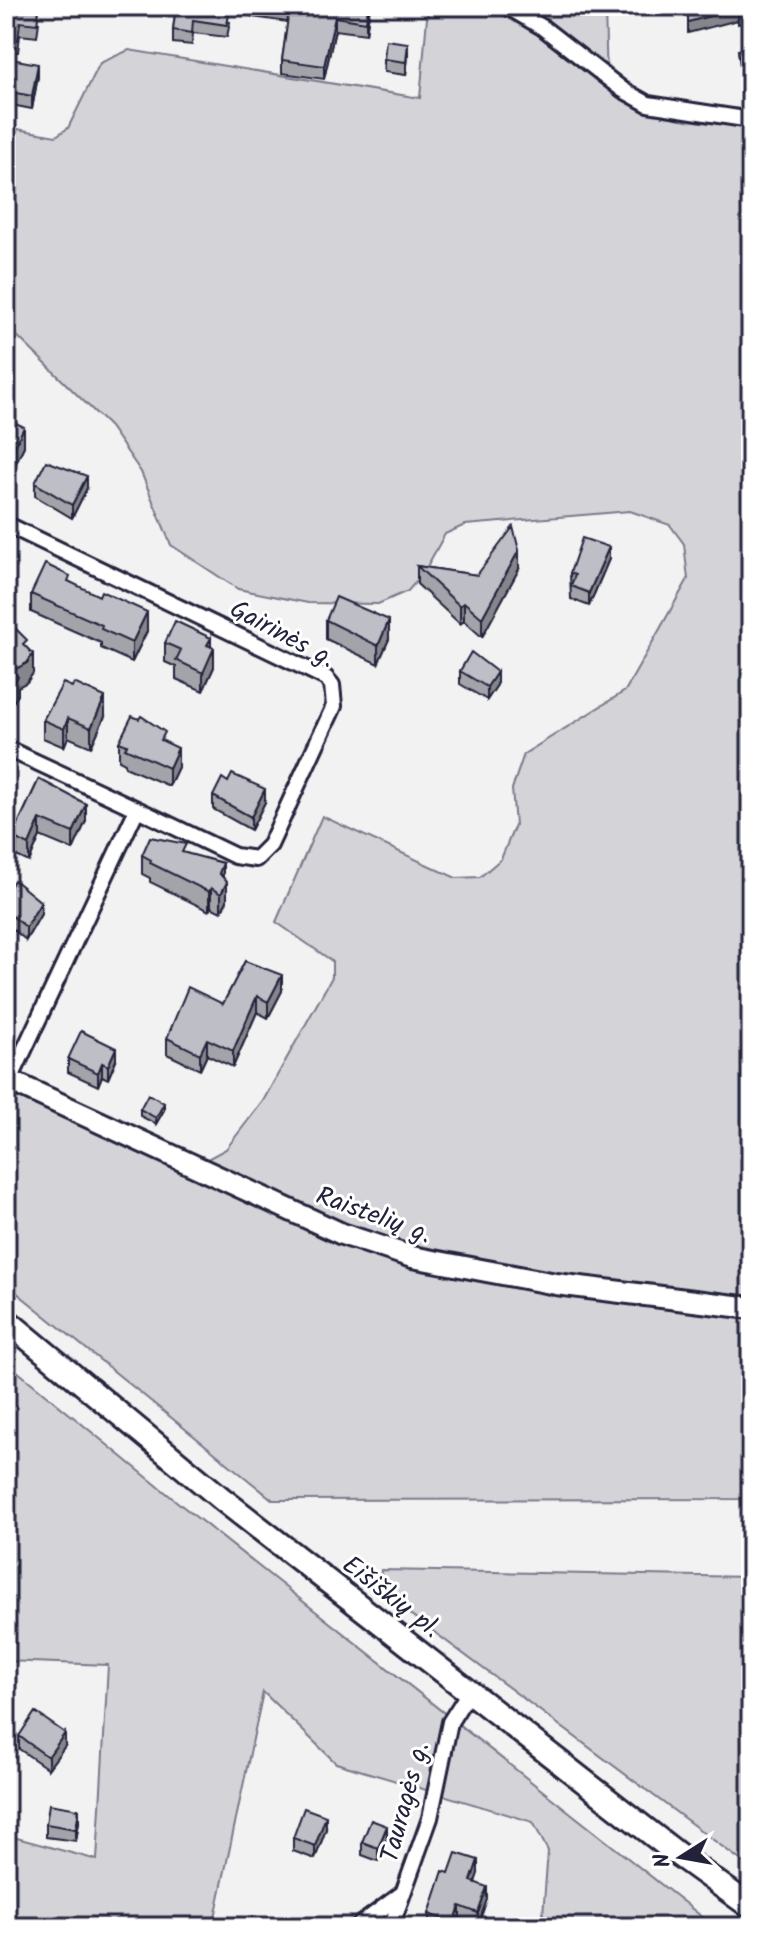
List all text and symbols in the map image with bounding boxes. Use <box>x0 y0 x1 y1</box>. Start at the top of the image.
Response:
street label: Gairinės g. <box>222 589 342 680</box>
street label: Raistelių g. <box>310 1176 437 1256</box>
street label: Eišiškių pl. <box>332 1545 449 1650</box>
street label: Tauragės g. <box>370 1738 442 1867</box>
north arrow <box>641 1817 721 1897</box>
text: N <box>645 1850 682 1870</box>

